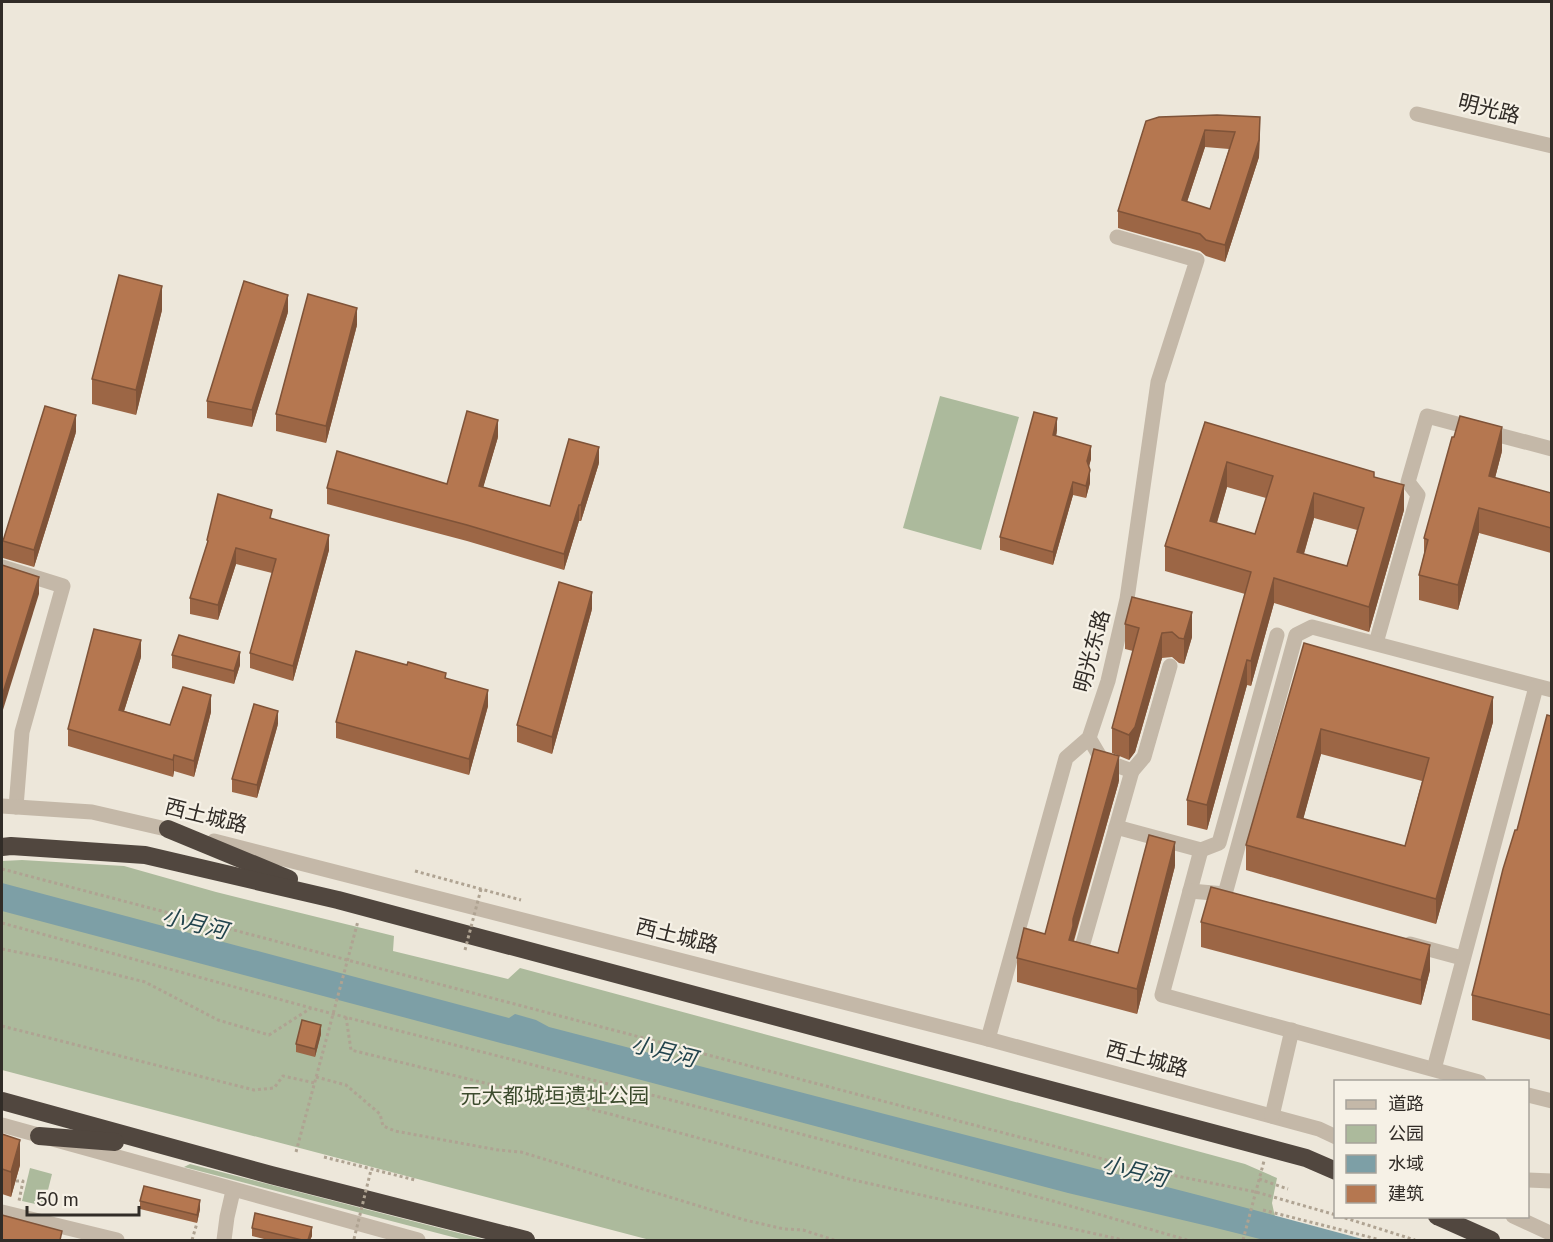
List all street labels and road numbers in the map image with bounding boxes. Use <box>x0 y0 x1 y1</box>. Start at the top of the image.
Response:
street label: 明光路 <box>1456 89 1523 128</box>
street label: 明光东路 <box>1069 607 1114 695</box>
street label: 西土城路 <box>162 793 250 838</box>
street label: 西土城路 <box>633 913 721 958</box>
street label: 西土城路 <box>1103 1036 1191 1081</box>

